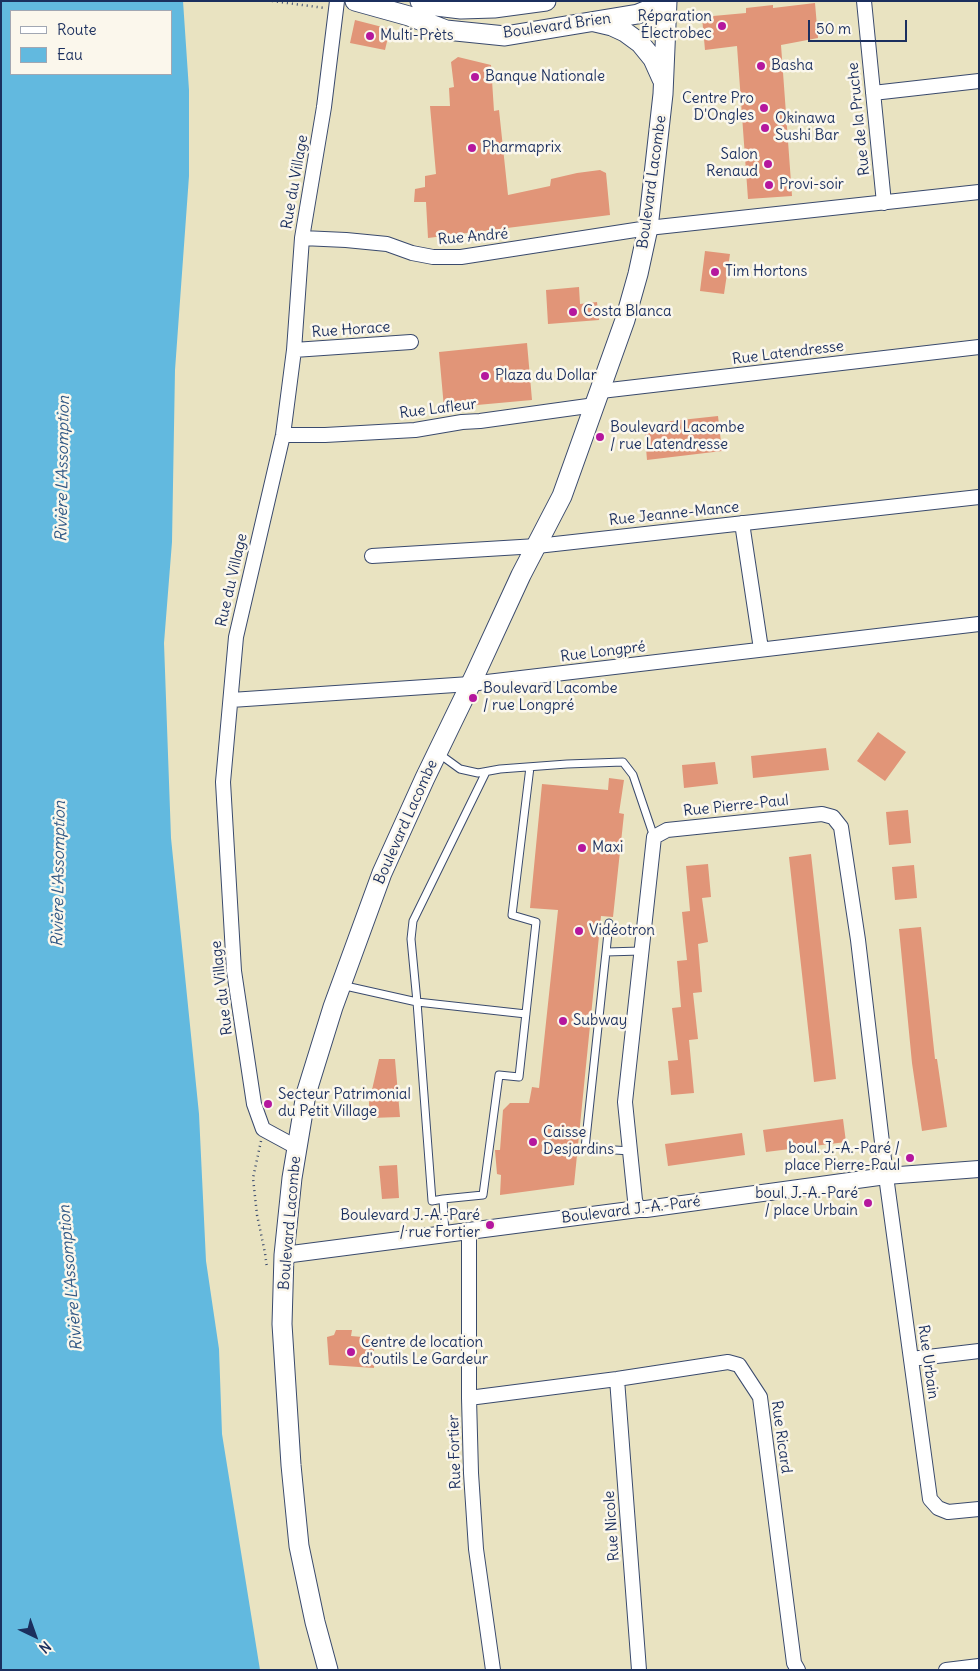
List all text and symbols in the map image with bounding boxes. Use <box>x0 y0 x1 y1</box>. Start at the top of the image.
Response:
place label: Réparation Électrobec <box>638 8 712 43</box>
legend <box>10 10 172 75</box>
street label: Boulevard Brien <box>502 10 612 42</box>
scale bar <box>810 10 909 42</box>
text: 50 m <box>816 19 851 38</box>
text: Route <box>57 20 97 39</box>
marker: Réparation Électrobec <box>716 20 728 32</box>
place label: Multi-Prèts <box>380 27 454 45</box>
marker: Multi-Prèts <box>364 30 376 42</box>
text: Eau <box>57 45 83 64</box>
place label: Basha <box>771 57 813 75</box>
marker: Basha <box>755 60 767 72</box>
street label: Rue de la Pruche <box>844 61 874 177</box>
place label: Banque Nationale <box>485 68 605 86</box>
marker: Banque Nationale <box>469 71 481 83</box>
place label: Centre Pro D'Ongles <box>682 90 754 125</box>
marker: Centre Pro D'Ongles <box>758 102 770 114</box>
place label: Okinawa Sushi Bar <box>775 110 839 145</box>
street label: Boulevard Lacombe <box>634 114 670 250</box>
marker: Okinawa Sushi Bar <box>759 122 771 134</box>
street label: Rue du Village <box>278 133 312 231</box>
place label: Pharmaprix <box>482 139 561 157</box>
marker: Pharmaprix <box>466 142 478 154</box>
place label: Salon Renaud <box>706 146 758 181</box>
marker: Salon Renaud <box>762 158 774 170</box>
place label: Provi-soir <box>779 176 844 194</box>
marker: Provi-soir <box>763 179 775 191</box>
street label: Rue André <box>437 225 509 249</box>
place label: Tim Hortons <box>725 263 807 281</box>
marker: Tim Hortons <box>709 266 721 278</box>
place label: Costa Blanca <box>583 303 672 321</box>
marker: Costa Blanca <box>567 306 579 318</box>
street label: Rue Horace <box>311 318 391 342</box>
street label: Rue Latendresse <box>731 337 845 369</box>
place label: Plaza du Dollar <box>495 367 597 385</box>
marker: Plaza du Dollar <box>479 370 491 382</box>
street label: Rue Lafleur <box>398 395 478 423</box>
water label: Rivière L'Assomption <box>52 396 74 542</box>
place label: Boulevard Lacombe / rue Latendresse <box>610 419 745 454</box>
marker: Boulevard Lacombe / rue Latendresse <box>594 431 606 443</box>
street label: Rue Jeanne-Mance <box>608 498 740 530</box>
street label: Rue du Village <box>213 532 251 628</box>
street label: Rue Longpré <box>559 638 647 666</box>
place label: Boulevard Lacombe / rue Longpré <box>483 680 618 715</box>
marker: Boulevard Lacombe / rue Longpré <box>467 692 479 704</box>
street label: Boulevard Lacombe <box>370 757 442 887</box>
street label: Rue Pierre-Paul <box>682 792 790 820</box>
water label: Rivière L'Assomption <box>48 801 70 947</box>
place label: Maxi <box>592 839 623 857</box>
marker: Maxi <box>576 842 588 854</box>
place label: Vidéotron <box>589 922 655 940</box>
marker: Vidéotron <box>573 925 585 937</box>
street label: Rue du Village <box>207 940 237 1036</box>
place label: Subway <box>573 1012 627 1030</box>
marker: Subway <box>557 1015 569 1027</box>
place label: Secteur Patrimonial du Petit Village <box>278 1086 411 1121</box>
marker: Secteur Patrimonial du Petit Village <box>262 1098 274 1110</box>
place label: Caisse Desjardins <box>543 1124 614 1159</box>
marker: Caisse Desjardins <box>527 1136 539 1148</box>
place label: boul. J.-A.-Paré / place Pierre-Paul <box>785 1140 900 1175</box>
marker: boul. J.-A.-Paré / place Pierre-Paul <box>904 1152 916 1164</box>
street label: Boulevard Lacombe <box>275 1155 305 1291</box>
place label: boul. J.-A.-Paré / place Urbain <box>755 1185 858 1220</box>
street label: Boulevard J.-A.-Paré <box>561 1193 701 1227</box>
marker: boul. J.-A.-Paré / place Urbain <box>862 1197 874 1209</box>
water label: Rivière L'Assomption <box>55 1204 87 1352</box>
place label: Boulevard J.-A.-Paré / rue Fortier <box>340 1207 480 1242</box>
marker: Boulevard J.-A.-Paré / rue Fortier <box>484 1219 496 1231</box>
street label: Rue Urbain <box>914 1324 942 1400</box>
place label: Centre de location d'outils Le Gardeur <box>361 1334 488 1369</box>
marker: Centre de location d'outils Le Gardeur <box>345 1346 357 1358</box>
street label: Rue Ricard <box>767 1399 795 1475</box>
street label: Rue Fortier <box>445 1414 465 1490</box>
street label: Rue Nicole <box>601 1490 623 1562</box>
north arrow <box>10 1611 60 1661</box>
text: N <box>35 1637 55 1657</box>

